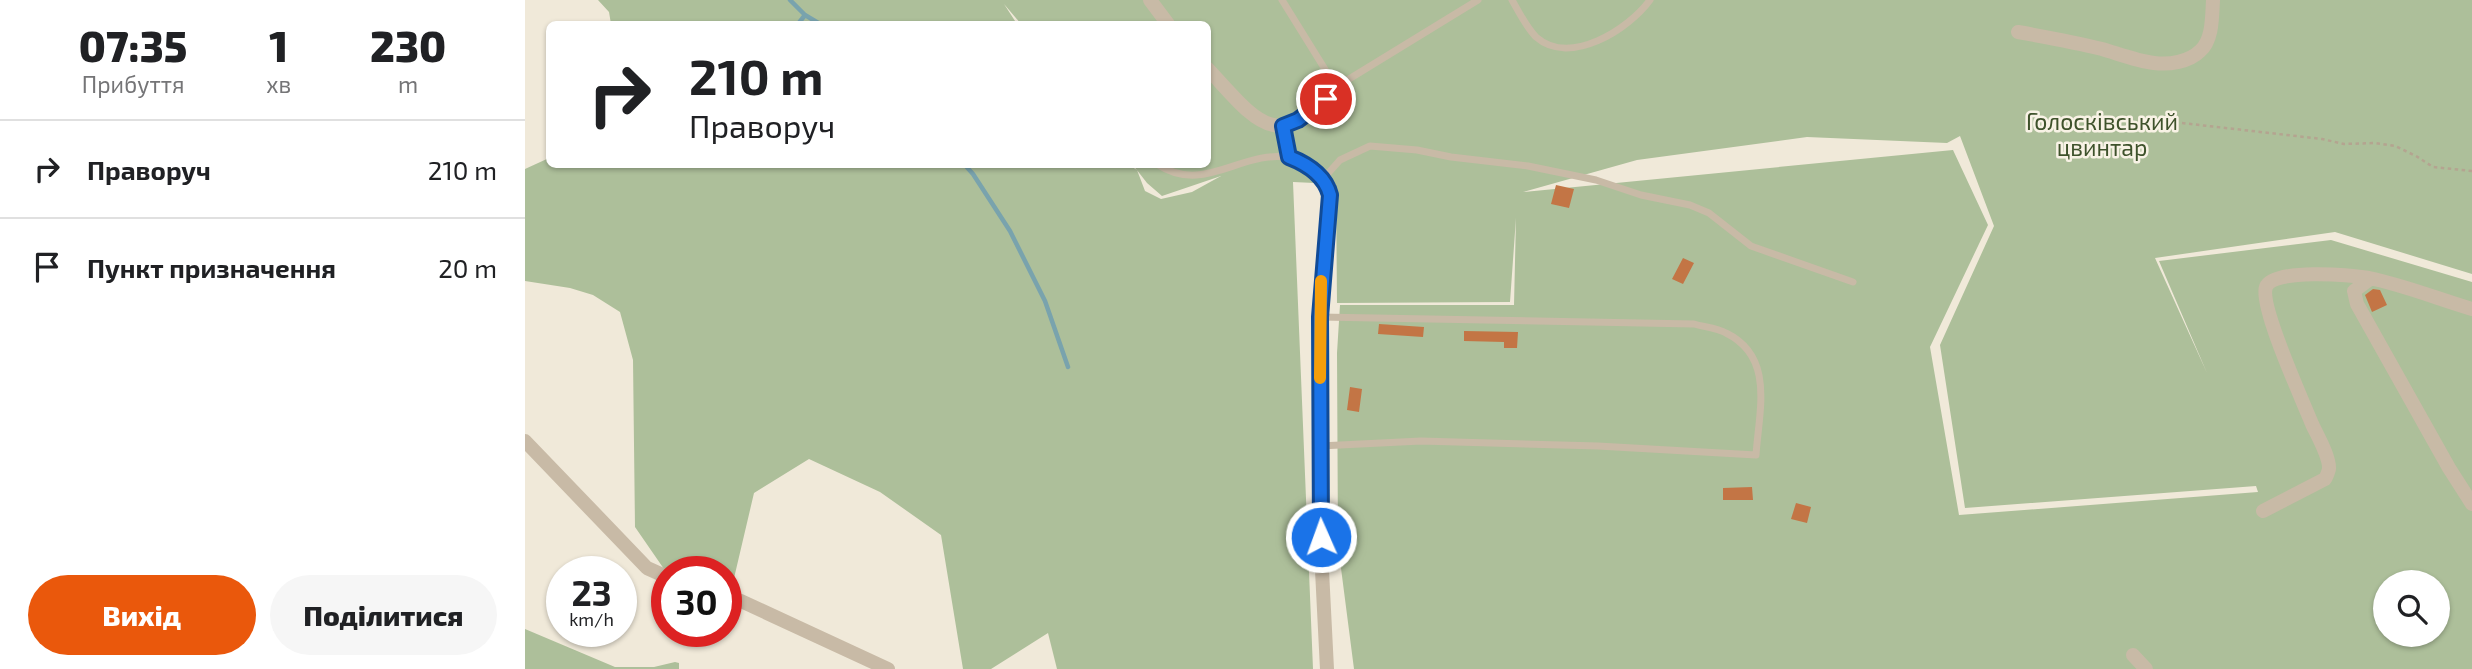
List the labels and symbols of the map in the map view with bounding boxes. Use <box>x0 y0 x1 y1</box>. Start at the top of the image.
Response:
pin <box>1296 69 1356 129</box>
park label: Голосківський цвинтар <box>2026 107 2178 161</box>
position arrow <box>1284 500 1358 574</box>
speed limit sign: 30 <box>651 556 742 647</box>

